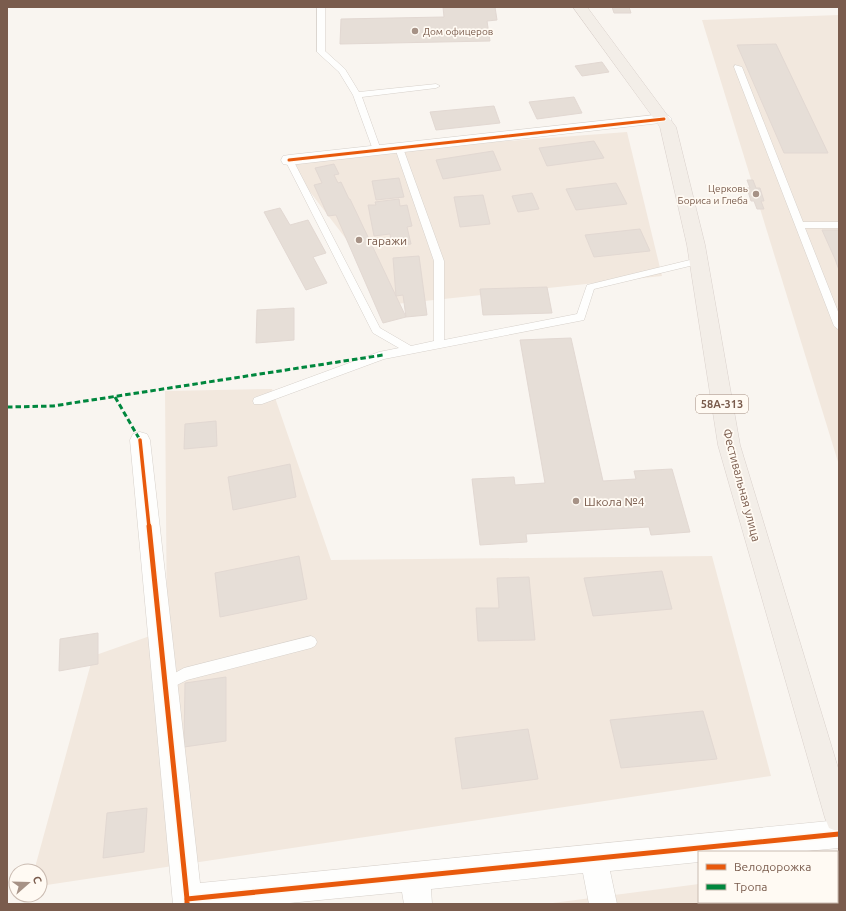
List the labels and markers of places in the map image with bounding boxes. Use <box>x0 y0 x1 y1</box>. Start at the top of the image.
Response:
marker: Дом офицеров <box>410 26 420 36</box>
place label: Дом офицеров <box>423 26 493 37</box>
place label: Церковь Бориса и Глеба <box>678 183 748 206</box>
marker: Церковь Бориса и Глеба <box>751 189 761 199</box>
place label: гаражи <box>367 234 407 247</box>
marker: гаражи <box>354 235 364 245</box>
place label: Школа №4 <box>584 495 645 508</box>
marker: Школа №4 <box>571 496 581 506</box>

